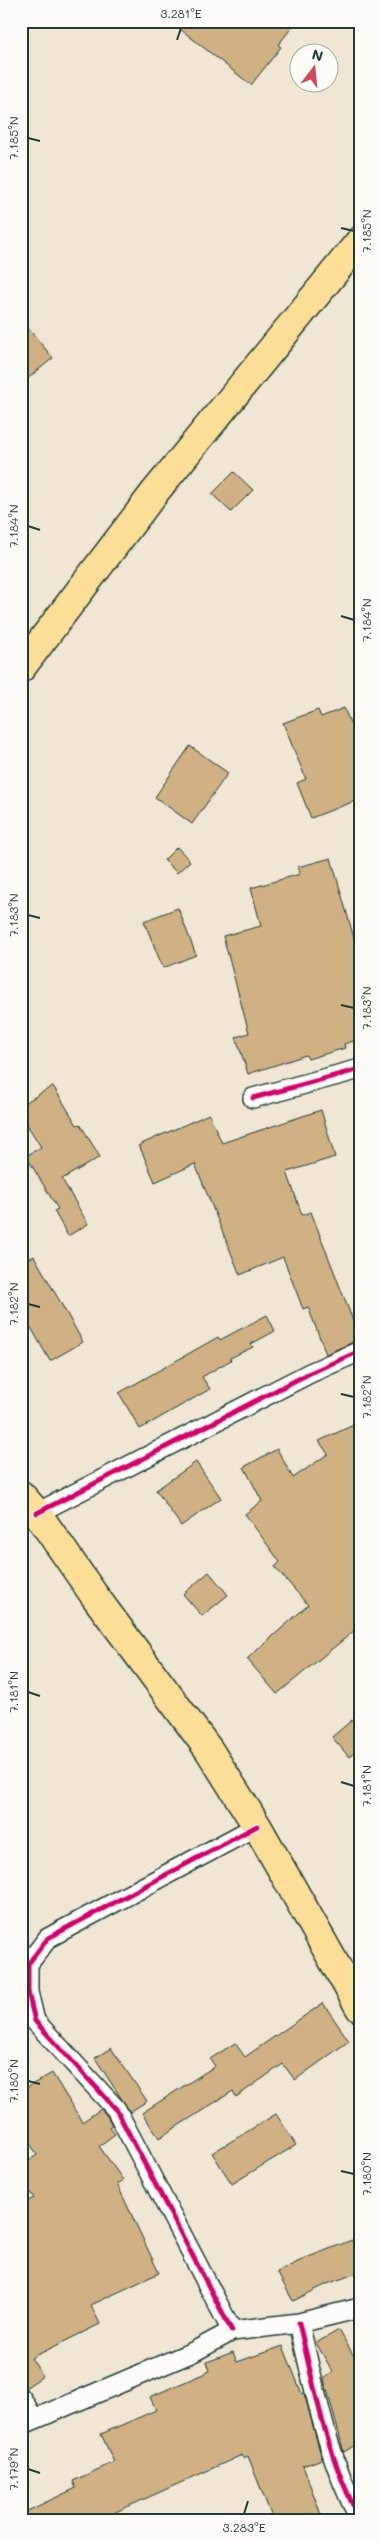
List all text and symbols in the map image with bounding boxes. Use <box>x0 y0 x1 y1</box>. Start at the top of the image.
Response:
text: 3.281°E <box>160 5 202 21</box>
north arrow <box>288 42 338 92</box>
text: N <box>310 44 325 66</box>
text: 7.185°N <box>5 116 21 160</box>
text: 7.185°N <box>358 209 374 253</box>
text: 7.184°N <box>5 504 21 548</box>
text: 7.184°N <box>358 598 374 642</box>
text: 7.183°N <box>5 893 21 937</box>
text: 7.183°N <box>358 986 374 1030</box>
text: 7.182°N <box>5 1282 21 1326</box>
text: 7.182°N <box>358 1375 374 1419</box>
text: 7.181°N <box>5 1671 21 1713</box>
text: 7.181°N <box>358 1765 374 1807</box>
text: 7.180°N <box>5 2059 21 2103</box>
text: 7.180°N <box>358 2152 374 2196</box>
text: 7.179°N <box>5 2448 21 2490</box>
text: 3.283°E <box>222 2519 266 2535</box>

